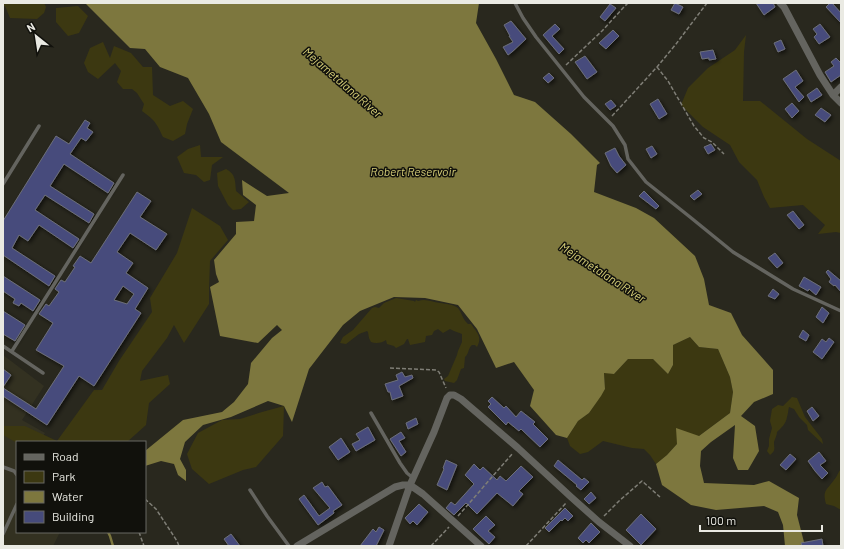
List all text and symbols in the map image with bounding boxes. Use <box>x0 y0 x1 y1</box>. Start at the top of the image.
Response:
north arrow <box>16 16 56 56</box>
text: N <box>24 19 37 34</box>
water label: Mejametalana River <box>301 44 386 121</box>
water label: Robert Reservoir <box>370 164 456 178</box>
water label: Mejametalana River <box>557 239 649 305</box>
legend <box>16 441 146 533</box>
text: Road <box>52 449 79 463</box>
text: Park <box>52 469 76 483</box>
text: Water <box>52 489 84 503</box>
scale bar <box>700 507 822 533</box>
text: Building <box>52 509 94 523</box>
text: 100 m <box>706 513 736 527</box>

